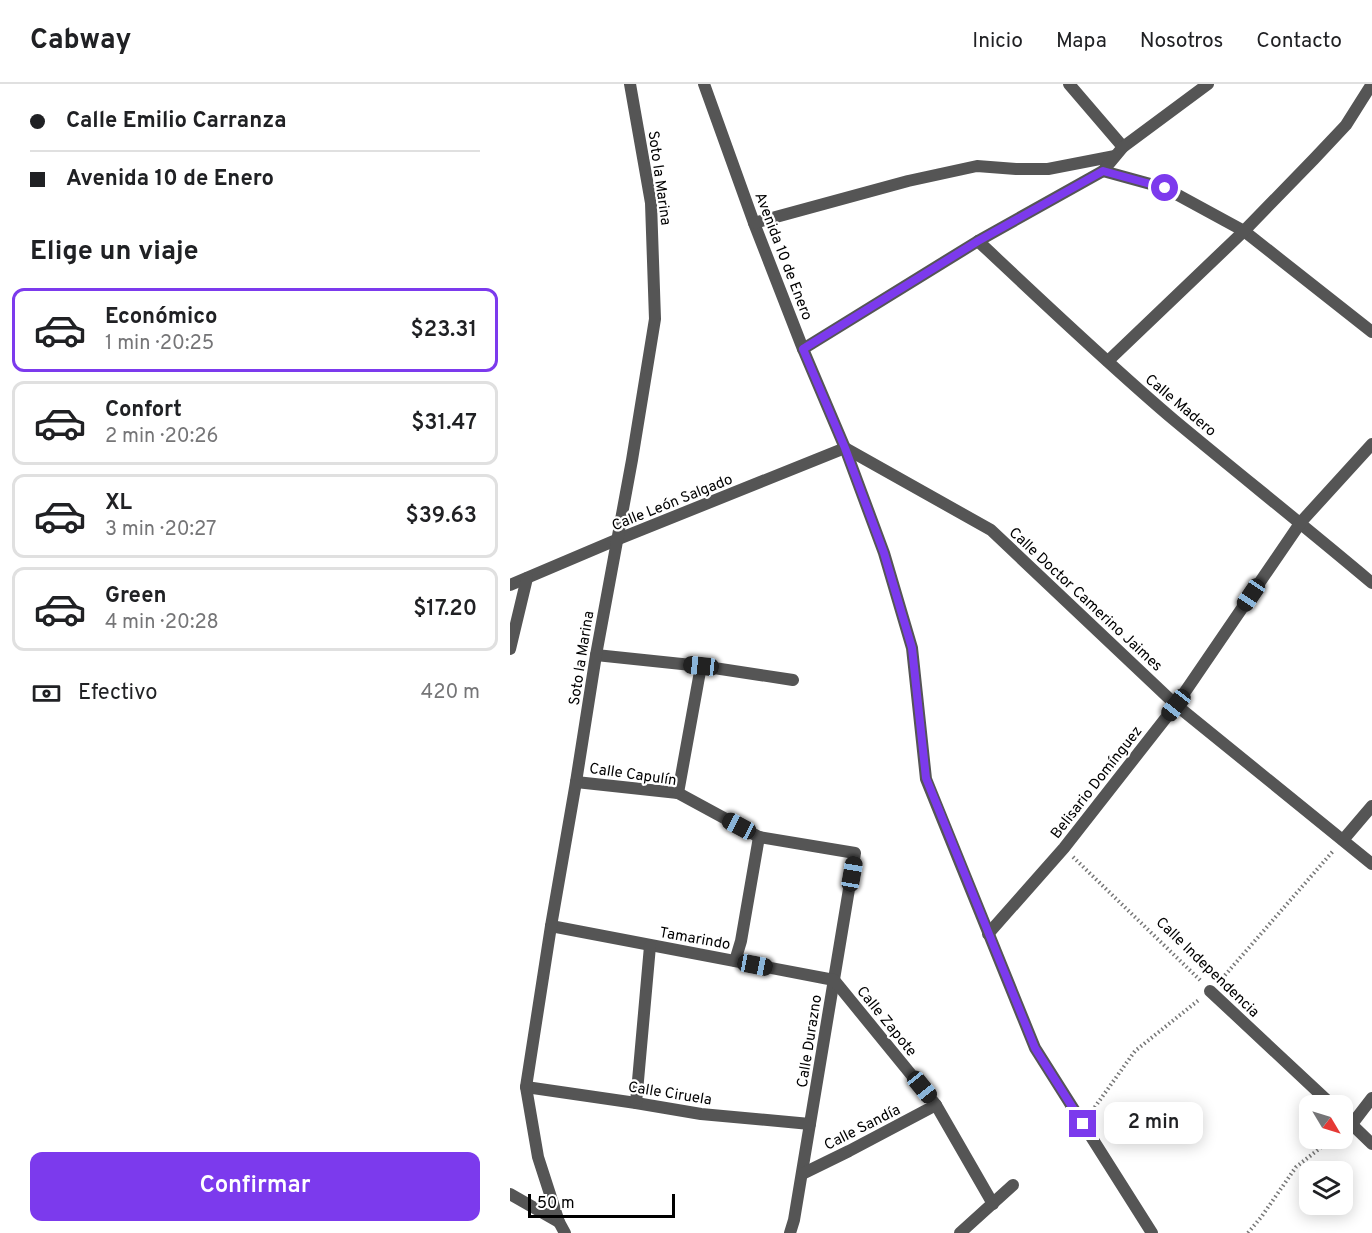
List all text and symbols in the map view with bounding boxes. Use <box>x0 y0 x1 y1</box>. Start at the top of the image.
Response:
text: Cabway <box>30 23 131 59</box>
text: Inicio <box>972 28 1023 55</box>
text: Mapa <box>1056 28 1107 55</box>
text: Nosotros <box>1140 28 1223 55</box>
text: Contacto <box>1256 28 1342 55</box>
text: Calle Emilio Carranza <box>66 108 286 135</box>
street label: Soto la Marina <box>642 130 675 227</box>
text: Avenida 10 de Enero <box>66 166 274 193</box>
route start <box>1151 174 1178 201</box>
street label: Avenida 10 de Enero <box>749 190 816 323</box>
text: Elige un viaje <box>30 235 199 269</box>
icon: car <box>33 303 87 357</box>
text: Económico <box>105 304 218 331</box>
text: $23.31 <box>411 317 477 344</box>
text: 1 min · 20:25 <box>105 331 214 357</box>
street label: Calle Madero <box>1141 371 1220 441</box>
icon: car <box>33 396 87 450</box>
text: Confort <box>105 397 182 424</box>
text: $31.47 <box>411 410 477 437</box>
text: 2 min · 20:26 <box>105 424 218 450</box>
street label: Calle León Salgado <box>609 471 736 536</box>
icon: car <box>33 489 87 543</box>
text: XL <box>105 490 132 517</box>
text: $39.63 <box>406 503 477 530</box>
text: 3 min · 20:27 <box>105 517 216 543</box>
street label: Calle Doctor Camerino Jaimes <box>1004 524 1166 676</box>
car <box>1233 575 1269 615</box>
icon: car <box>33 582 87 636</box>
text: Green <box>105 583 167 610</box>
text: $17.20 <box>413 596 477 623</box>
text: 4 min · 20:28 <box>105 610 219 636</box>
street label: Soto la Marina <box>566 610 599 707</box>
car <box>682 655 720 677</box>
icon: cash <box>30 677 63 710</box>
text: Efectivo <box>78 680 158 707</box>
text: 420 m <box>421 680 480 706</box>
car <box>1158 685 1194 725</box>
street label: Belisario Domínguez <box>1047 723 1147 843</box>
street label: Calle Capulín <box>588 760 678 791</box>
car <box>719 810 759 842</box>
car <box>840 855 864 893</box>
street label: Calle Independencia <box>1151 914 1263 1022</box>
street label: Tamarindo <box>658 924 732 955</box>
car <box>736 953 774 977</box>
street label: Calle Zapote <box>852 983 920 1061</box>
street label: Calle Durazno <box>794 993 827 1089</box>
car <box>904 1067 940 1107</box>
street label: Calle Ciruela <box>627 1078 713 1110</box>
north arrow <box>1299 1095 1353 1149</box>
map controls <box>1299 1095 1353 1215</box>
street label: Calle Sandía <box>821 1101 904 1156</box>
callout: 2 min <box>1104 1103 1203 1145</box>
route end <box>1069 1110 1096 1137</box>
text: 2 min <box>1128 1110 1179 1136</box>
button: Confirmar <box>30 1152 480 1221</box>
button: layers <box>1299 1161 1353 1215</box>
scale bar <box>528 1191 675 1218</box>
text: 50 m <box>537 1194 575 1214</box>

